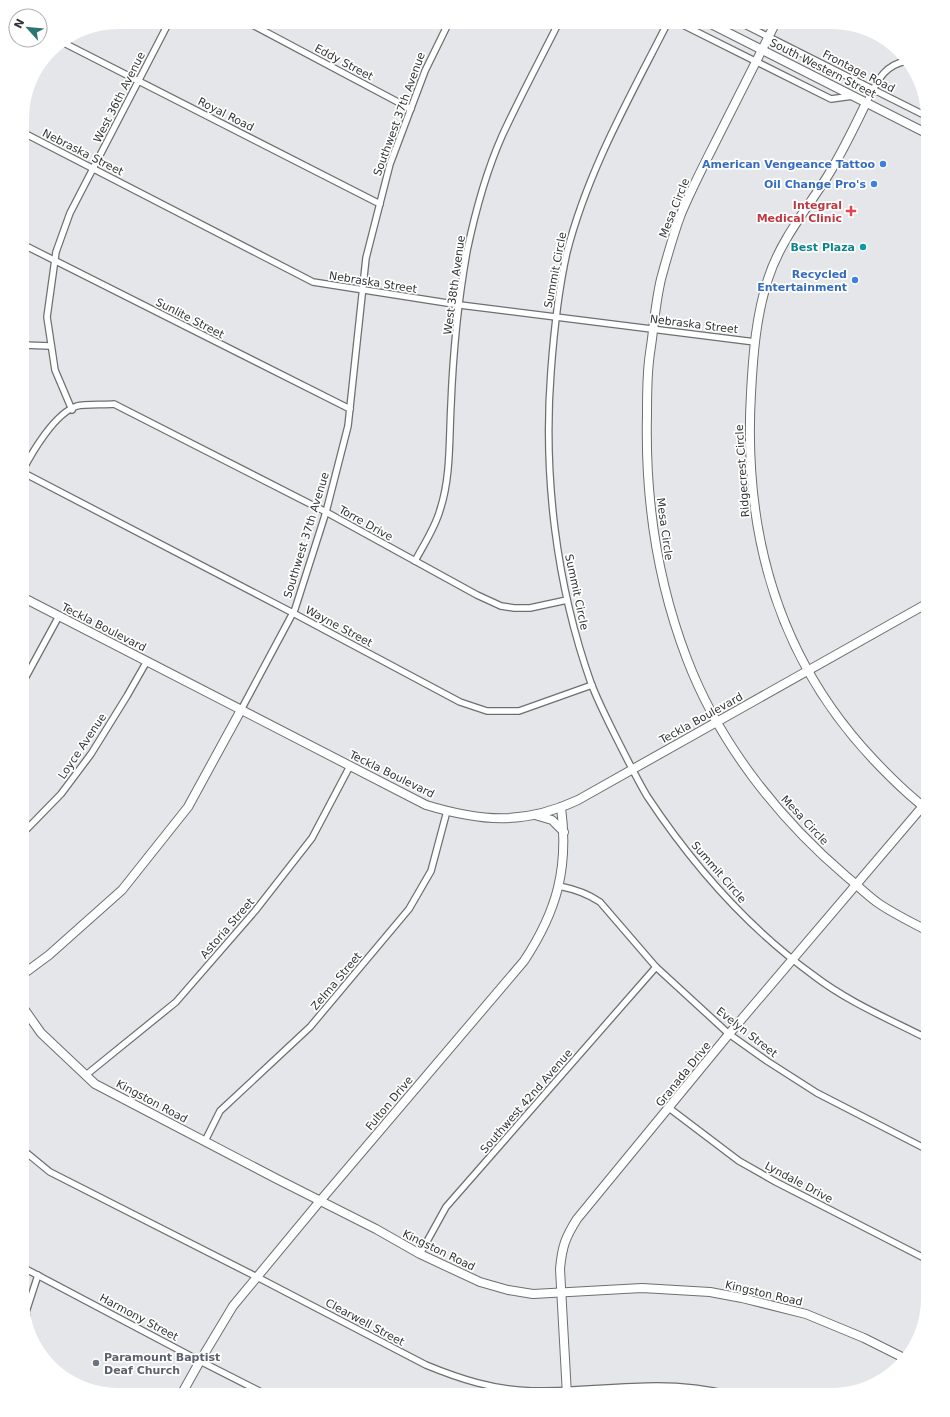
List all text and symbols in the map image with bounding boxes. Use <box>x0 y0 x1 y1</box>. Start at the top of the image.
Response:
north arrow <box>8 8 48 48</box>
text: N <box>12 17 27 31</box>
street label: South Western Street <box>767 36 879 101</box>
street label: Eddy Street <box>312 42 376 84</box>
street label: Frontage Road <box>820 48 897 95</box>
street label: West 36th Avenue <box>91 49 148 145</box>
street label: Southwest 37th Avenue <box>371 50 428 178</box>
street label: Royal Road <box>196 95 256 134</box>
street label: Nebraska Street <box>40 126 126 179</box>
place label: American Vengeance Tattoo <box>702 158 875 171</box>
marker: American Vengeance Tattoo <box>878 159 888 169</box>
street label: Mesa Circle <box>657 176 692 240</box>
place label: Oil Change Pro's <box>764 178 866 191</box>
marker: Oil Change Pro's <box>869 179 879 189</box>
place label: Integral Medical Clinic <box>757 199 842 225</box>
marker: Integral Medical Clinic <box>845 205 857 217</box>
street label: Summit Circle <box>542 231 569 309</box>
street label: West 38th Avenue <box>441 234 468 336</box>
place label: Best Plaza <box>790 241 855 254</box>
marker: Best Plaza <box>858 242 868 252</box>
place label: Recycled Entertainment <box>757 268 847 294</box>
street label: Nebraska Street <box>328 269 418 296</box>
marker: Recycled Entertainment <box>850 275 860 285</box>
street label: Sunlite Street <box>153 296 227 342</box>
street label: Nebraska Street <box>649 313 739 336</box>
street label: Ridgecrest Circle <box>733 424 752 518</box>
street label: Southwest 37th Avenue <box>281 470 332 600</box>
street label: Mesa Circle <box>654 497 675 561</box>
street label: Torre Drive <box>336 503 395 544</box>
street label: Summit Circle <box>562 553 591 631</box>
street label: Teckla Boulevard <box>59 600 148 654</box>
street label: Wayne Street <box>303 603 375 650</box>
street label: Teckla Boulevard <box>657 690 745 747</box>
street label: Loyce Avenue <box>56 711 109 782</box>
street label: Teckla Boulevard <box>346 748 436 801</box>
street label: Mesa Circle <box>778 793 831 848</box>
street label: Summit Circle <box>688 839 749 906</box>
street label: Astoria Street <box>198 895 258 961</box>
street label: Zelma Street <box>308 949 365 1013</box>
street label: Evelyn Street <box>714 1005 780 1061</box>
street label: Granada Drive <box>653 1039 714 1110</box>
street label: Southwest 42nd Avenue <box>478 1046 575 1156</box>
street label: Fulton Drive <box>363 1073 416 1133</box>
street label: Kingston Road <box>114 1077 190 1126</box>
street label: Lyndale Drive <box>763 1159 835 1206</box>
street label: Kingston Road <box>400 1227 477 1274</box>
street label: Kingston Road <box>724 1278 804 1309</box>
street label: Harmony Street <box>97 1291 181 1344</box>
street label: Clearwell Street <box>323 1296 407 1349</box>
place label: Paramount Baptist Deaf Church <box>104 1351 220 1377</box>
marker: Paramount Baptist Deaf Church <box>91 1358 101 1368</box>

